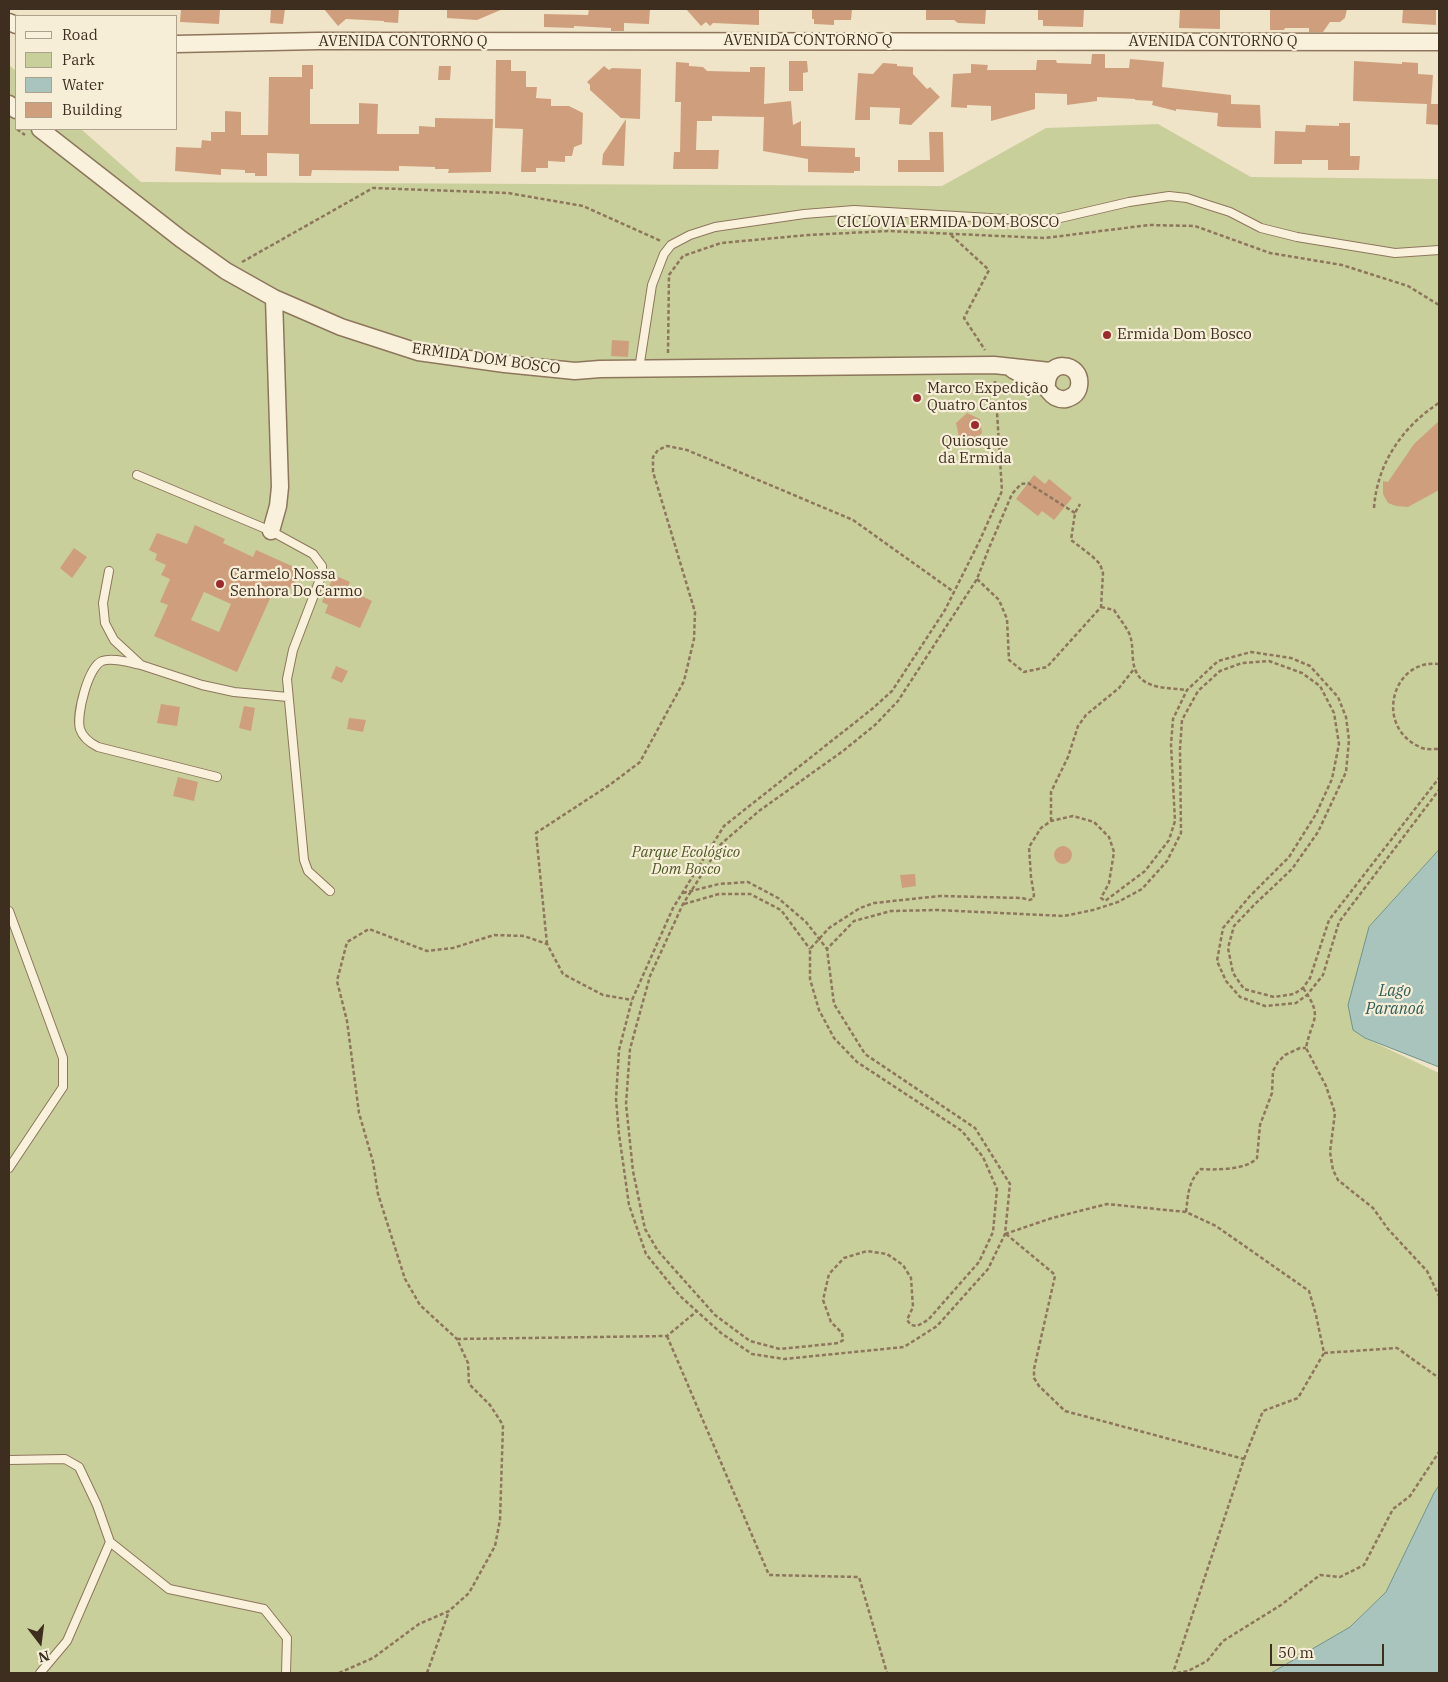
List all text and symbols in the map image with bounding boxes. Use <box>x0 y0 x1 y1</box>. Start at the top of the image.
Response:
legend <box>15 15 178 130</box>
text: Road <box>62 25 98 44</box>
street label: AVENIDA CONTORNO Q <box>723 32 893 50</box>
street label: AVENIDA CONTORNO Q <box>318 33 488 51</box>
street label: AVENIDA CONTORNO Q <box>1128 33 1298 51</box>
text: Park <box>62 50 95 69</box>
text: Water <box>62 75 104 94</box>
text: Building <box>62 100 122 119</box>
street label: CICLOVIA ERMIDA DOM BOSCO <box>837 214 1059 232</box>
place label: Ermida Dom Bosco <box>1117 326 1252 344</box>
marker: Ermida Dom Bosco <box>1101 329 1113 341</box>
street label: ERMIDA DOM BOSCO <box>411 340 561 378</box>
place label: Marco Expedição Quatro Cantos <box>927 380 1048 415</box>
marker: Marco Expedição Quatro Cantos <box>911 392 923 404</box>
marker: Quiosque da Ermida <box>969 419 981 431</box>
place label: Quiosque da Ermida <box>938 433 1012 468</box>
place label: Carmelo Nossa Senhora Do Carmo <box>230 566 362 601</box>
marker: Carmelo Nossa Senhora Do Carmo <box>214 578 226 590</box>
park label: Parque Ecológico Dom Bosco <box>632 844 740 879</box>
water label: Lago Paranoá <box>1366 981 1424 1019</box>
north arrow <box>15 1617 65 1667</box>
scale bar <box>1273 1634 1387 1666</box>
text: 50 m <box>1278 1643 1314 1662</box>
text: N <box>36 1646 52 1667</box>

